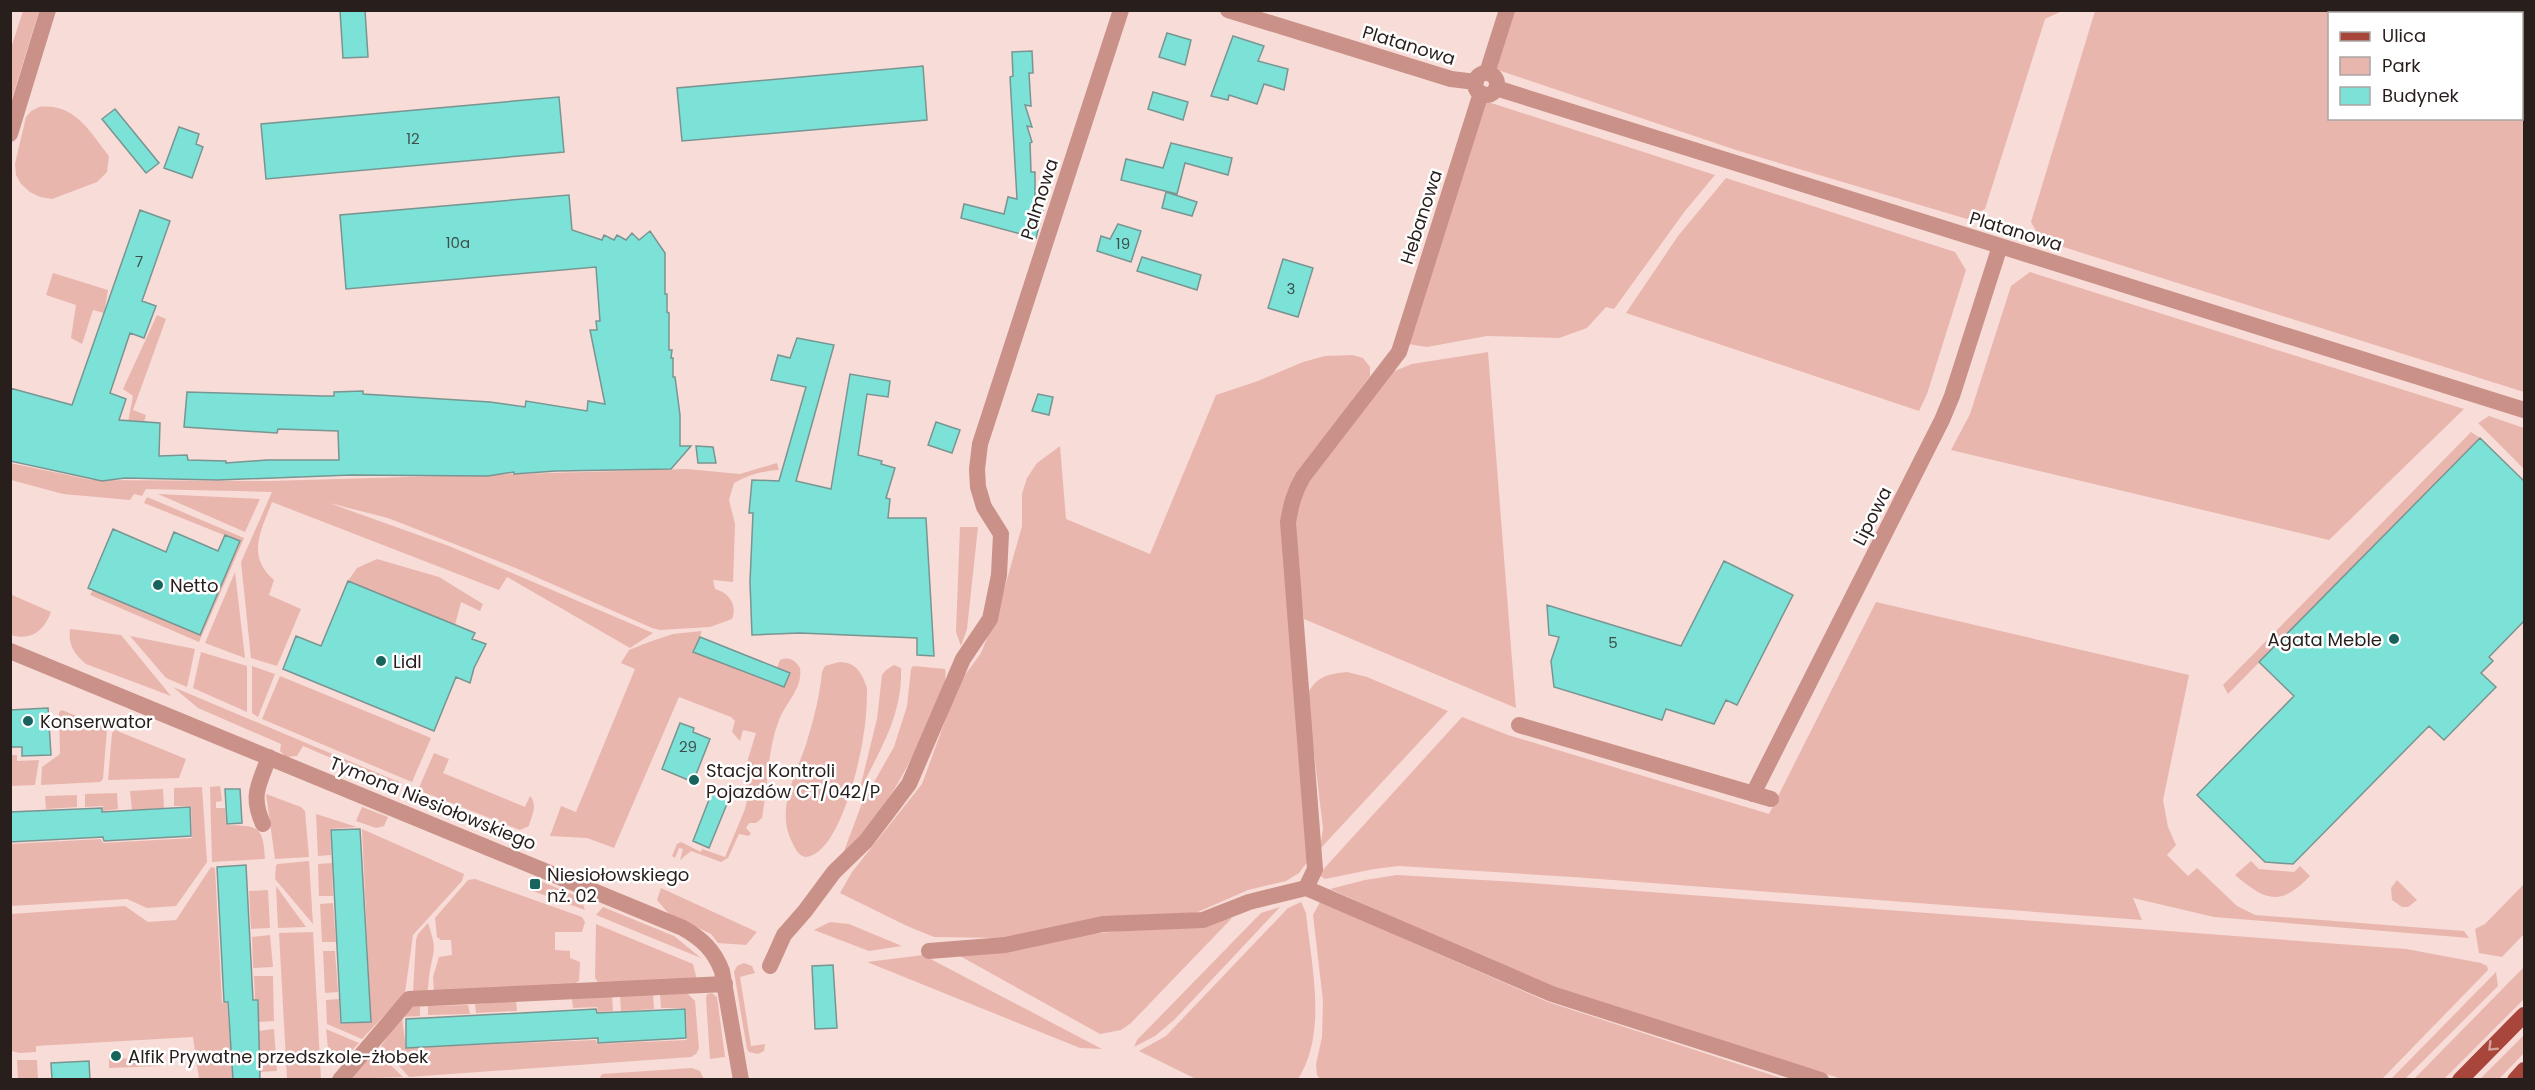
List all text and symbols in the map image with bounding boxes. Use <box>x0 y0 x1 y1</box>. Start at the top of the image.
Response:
legend <box>2328 12 2523 120</box>
street label: Platanowa <box>1360 19 1458 71</box>
text: Ulica <box>2382 23 2426 48</box>
text: Park <box>2382 53 2421 78</box>
text: Budynek <box>2382 83 2460 108</box>
house number: 12 <box>406 128 420 149</box>
street label: Palmowa <box>1014 155 1064 243</box>
street label: Hebanowa <box>1394 167 1448 267</box>
street label: Platanowa <box>1967 205 2065 257</box>
house number: 10a <box>446 232 470 253</box>
house number: 19 <box>1116 233 1130 254</box>
house number: 7 <box>135 251 143 272</box>
house number: 3 <box>1287 278 1295 299</box>
street label: Lipowa <box>1847 482 1897 550</box>
place label: Netto <box>170 573 218 598</box>
marker: Netto <box>151 578 165 592</box>
place label: Agata Meble <box>2268 627 2382 652</box>
house number: 5 <box>1608 632 1618 653</box>
marker: Agata Meble <box>2387 632 2401 646</box>
place label: Lidl <box>393 649 422 674</box>
marker: Lidl <box>374 654 388 668</box>
place label: Konserwator <box>40 709 153 734</box>
marker: Konserwator <box>21 714 35 728</box>
house number: 29 <box>679 736 697 757</box>
street label: Tymona Niesiołowskiego <box>326 750 540 856</box>
place label: Stacja Kontroli Pojazdów CT/042/P <box>706 758 880 804</box>
marker: Stacja Kontroli Pojazdów CT/042/P <box>687 773 701 787</box>
place label: Niesiołowskiego nż. 02 <box>547 862 689 908</box>
marker: Niesiołowskiego nż. 02 <box>528 877 542 891</box>
one-way arrow <box>2489 1040 2500 1051</box>
place label: Alfik Prywatne przedszkole-żłobek <box>128 1044 429 1069</box>
marker: Alfik Prywatne przedszkole-żłobek <box>109 1049 123 1063</box>

